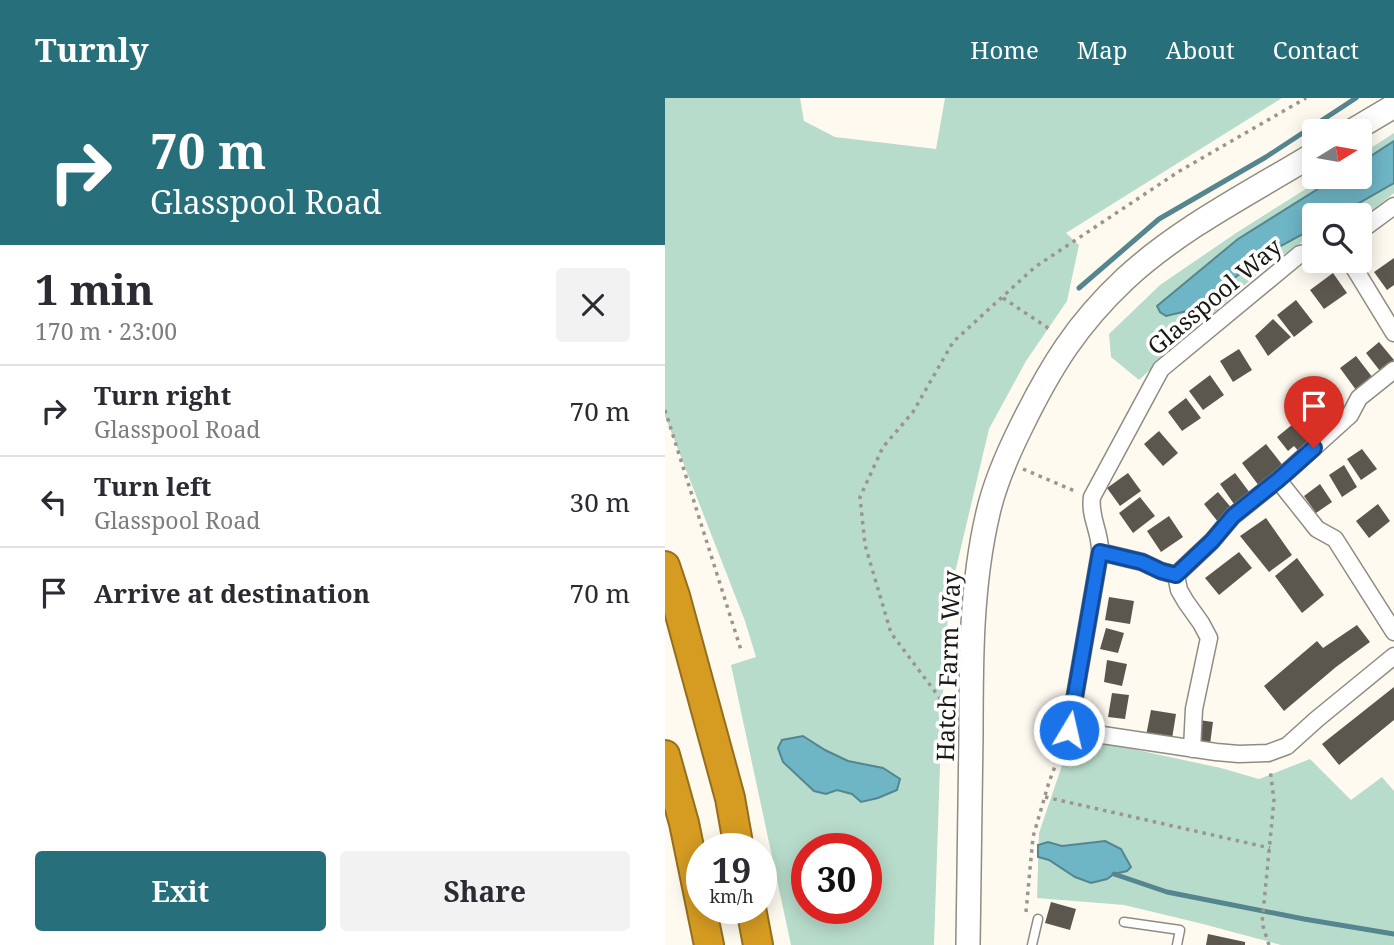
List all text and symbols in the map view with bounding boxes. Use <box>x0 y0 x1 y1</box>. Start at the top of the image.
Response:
text: Turnly <box>35 27 149 72</box>
text: Home <box>970 33 1039 66</box>
text: Map <box>1077 33 1128 66</box>
text: About <box>1166 33 1235 66</box>
text: Contact <box>1273 33 1359 66</box>
text: 70 m <box>150 117 266 183</box>
north arrow <box>1302 119 1372 189</box>
map controls <box>1302 119 1372 273</box>
icon: right <box>35 126 126 217</box>
text: Glasspool Road <box>150 180 382 223</box>
button: search <box>1302 203 1372 273</box>
street label: Glasspool Way <box>1140 230 1289 362</box>
text: 1 min <box>35 260 154 317</box>
button: close <box>556 268 630 342</box>
text: 170 m · 23:00 <box>35 315 177 347</box>
pin <box>1284 376 1344 448</box>
text: Turn right <box>94 377 231 413</box>
icon: arrive <box>1295 387 1333 425</box>
icon: right <box>35 392 73 430</box>
text: 70 m <box>570 393 630 429</box>
text: Glasspool Road <box>94 413 260 445</box>
text: Turn left <box>94 468 211 504</box>
icon: left <box>35 483 73 521</box>
text: 30 m <box>570 484 630 520</box>
text: Glasspool Road <box>94 504 260 536</box>
street label: Hatch Farm Way <box>928 569 967 762</box>
icon: arrive <box>35 574 73 612</box>
text: Arrive at destination <box>94 575 370 611</box>
text: 70 m <box>570 575 630 611</box>
position arrow <box>1032 693 1106 767</box>
speed limit sign: 30 <box>791 833 882 924</box>
text: 19 <box>712 846 751 893</box>
button: Exit <box>35 851 326 931</box>
button: Share <box>340 851 630 931</box>
text: km/h <box>709 884 754 908</box>

